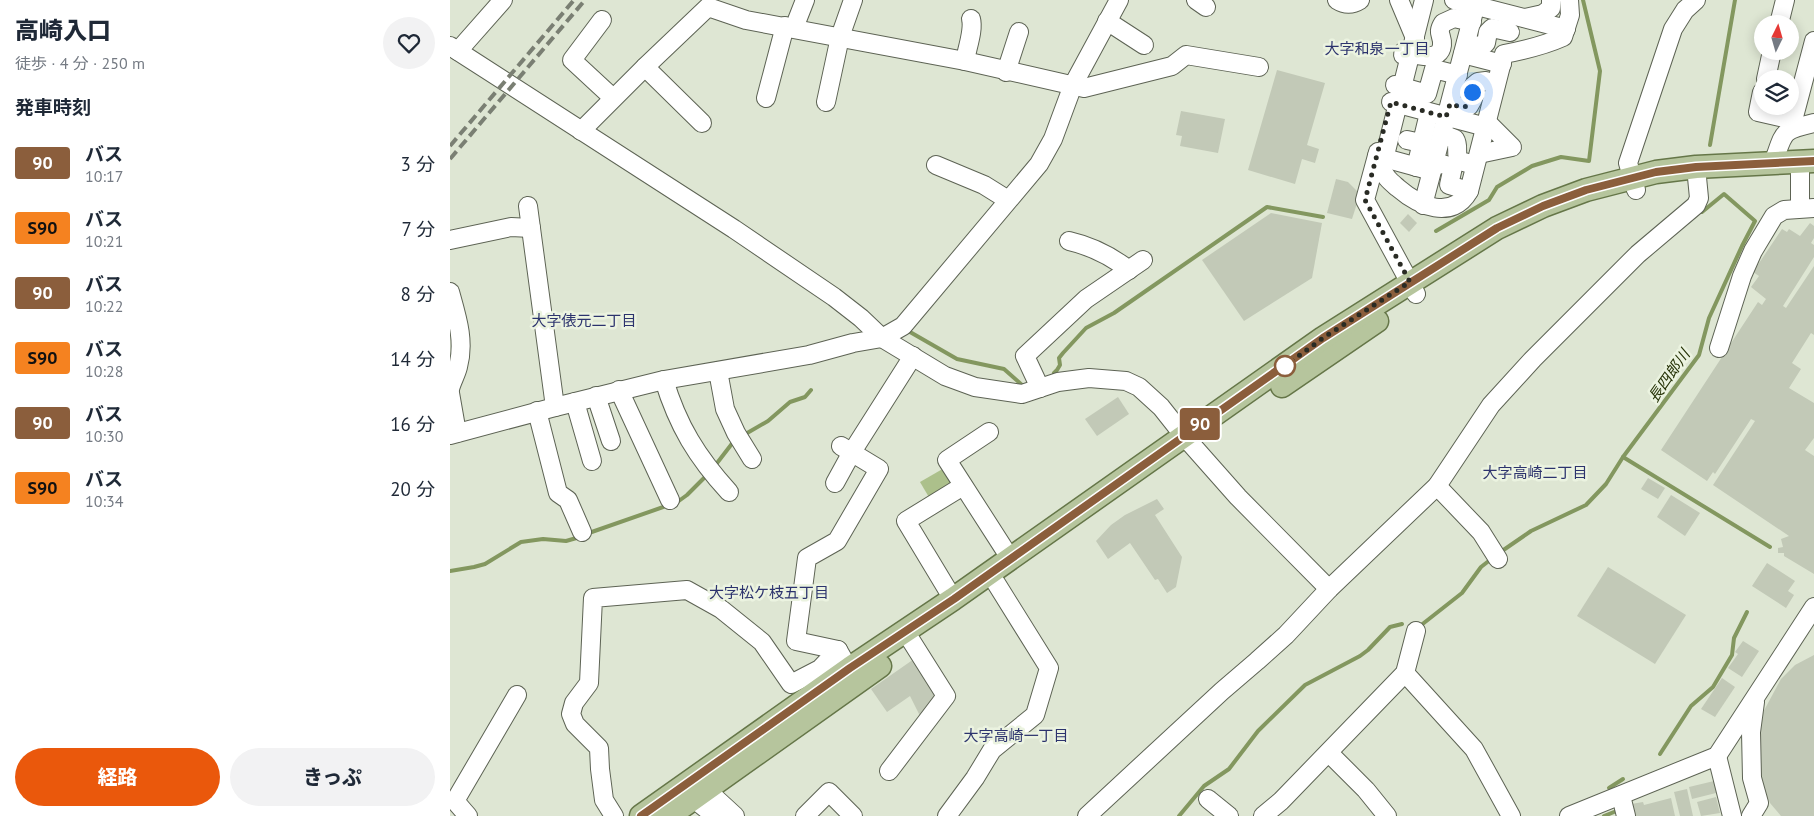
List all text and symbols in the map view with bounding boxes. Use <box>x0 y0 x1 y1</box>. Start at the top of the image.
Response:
text: 高崎入口 <box>15 15 111 46</box>
north arrow <box>1754 15 1799 60</box>
map controls <box>1754 15 1799 115</box>
button: heart <box>383 17 435 69</box>
district label: 大字和泉一丁目 <box>1324 39 1430 58</box>
text: 徒歩 · 4 分 · 250 m <box>15 53 145 73</box>
button: layers <box>1754 70 1799 115</box>
your location <box>1460 80 1485 105</box>
text: 発車時刻 <box>15 95 91 119</box>
text: バス <box>85 142 123 166</box>
text: 90 <box>32 151 53 174</box>
text: 3 分 <box>401 152 435 176</box>
text: 10:17 <box>85 166 123 186</box>
text: バス <box>85 207 123 231</box>
text: S90 <box>28 216 57 239</box>
text: 7 分 <box>402 217 435 241</box>
text: 10:21 <box>85 231 123 251</box>
text: バス <box>85 272 123 296</box>
text: 90 <box>32 281 53 304</box>
text: 8 分 <box>401 282 435 306</box>
text: 10:22 <box>85 296 123 316</box>
district label: 大字俵元二丁目 <box>531 311 637 330</box>
text: バス <box>85 337 123 361</box>
water label: 長四郎川 <box>1644 344 1695 406</box>
text: S90 <box>28 346 57 369</box>
text: 14 分 <box>390 347 435 371</box>
unlabelled marker <box>1274 355 1296 377</box>
text: 10:28 <box>85 361 123 381</box>
text: バス <box>85 402 123 426</box>
line badge: 90 <box>1178 408 1222 440</box>
text: 90 <box>32 411 53 434</box>
text: 16 分 <box>390 412 435 436</box>
text: 90 <box>1190 412 1210 435</box>
text: 10:30 <box>85 426 123 446</box>
district label: 大字高崎二丁目 <box>1482 463 1588 482</box>
text: バス <box>85 467 123 491</box>
text: S90 <box>28 476 57 499</box>
text: 20 分 <box>390 477 435 501</box>
text: 10:34 <box>85 491 123 511</box>
district label: 大字松ケ枝五丁目 <box>709 583 829 602</box>
district label: 大字高崎一丁目 <box>963 726 1069 745</box>
button: 経路 <box>15 748 220 806</box>
button: きっぷ <box>230 748 435 806</box>

